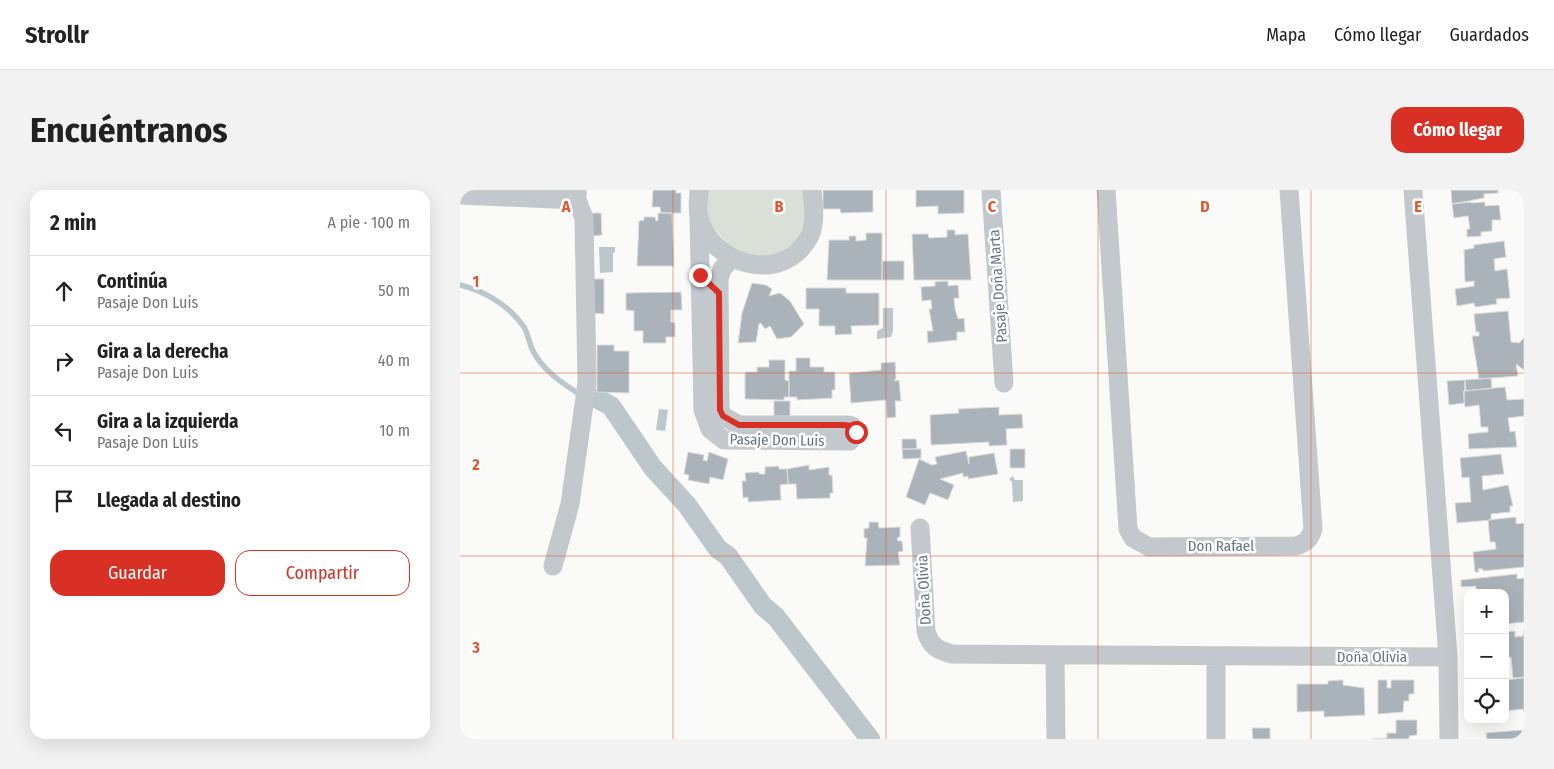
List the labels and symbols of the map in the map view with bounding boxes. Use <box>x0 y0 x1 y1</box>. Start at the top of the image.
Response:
text: A <box>561 197 571 216</box>
text: B <box>775 197 784 216</box>
text: C <box>988 197 997 216</box>
text: D <box>1200 197 1210 216</box>
text: E <box>1414 197 1422 216</box>
street label: Pasaje Doña Marta <box>985 229 1011 343</box>
route end <box>689 264 712 287</box>
text: 1 <box>473 272 479 291</box>
route start <box>845 421 868 444</box>
street label: Pasaje Don Luis <box>729 430 825 450</box>
text: 2 <box>471 455 480 474</box>
street label: Don Rafael <box>1188 537 1254 555</box>
street label: Doña Olivia <box>913 554 935 626</box>
text: 3 <box>471 638 480 657</box>
street label: Doña Olivia <box>1337 648 1407 666</box>

